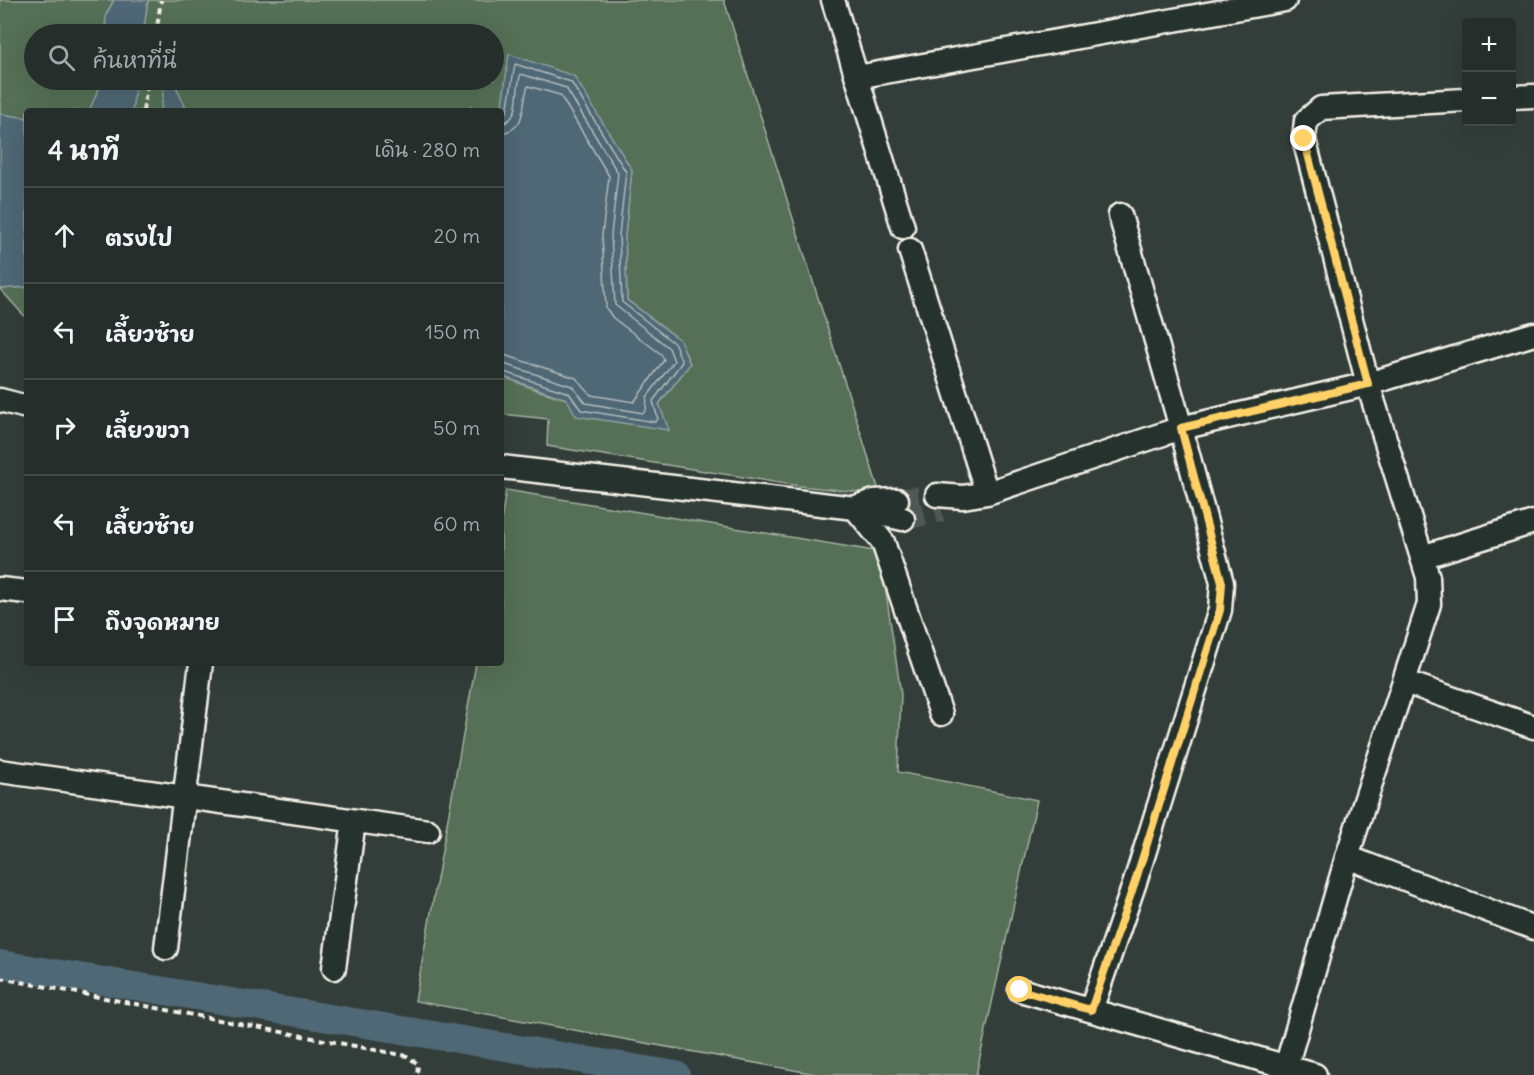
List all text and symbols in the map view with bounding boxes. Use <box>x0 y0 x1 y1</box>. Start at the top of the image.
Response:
map controls <box>1462 18 1516 126</box>
button: + <box>1462 18 1516 72</box>
search box <box>24 24 504 90</box>
icon: search <box>45 41 78 74</box>
text: ค้นหาที่นี่ <box>93 46 177 74</box>
button: − <box>1462 72 1516 126</box>
route end <box>1290 125 1316 151</box>
text: 4 นาที <box>48 134 119 167</box>
text: เดิน · 280 m <box>375 137 480 162</box>
icon: ahead <box>48 219 81 252</box>
text: 20 m <box>434 223 480 248</box>
text: ตรงไป <box>105 224 173 252</box>
icon: left <box>48 315 81 348</box>
text: 150 m <box>425 319 480 344</box>
text: เลี้ยวซ้าย <box>105 320 195 348</box>
icon: right <box>48 411 81 444</box>
text: 50 m <box>433 415 480 440</box>
text: เลี้ยวขวา <box>105 416 189 444</box>
icon: left <box>48 507 81 540</box>
text: 60 m <box>433 511 480 536</box>
text: เลี้ยวซ้าย <box>105 512 195 540</box>
icon: arrive <box>48 603 81 636</box>
text: ถึงจุดหมาย <box>105 608 220 636</box>
route start <box>1006 976 1032 1002</box>

